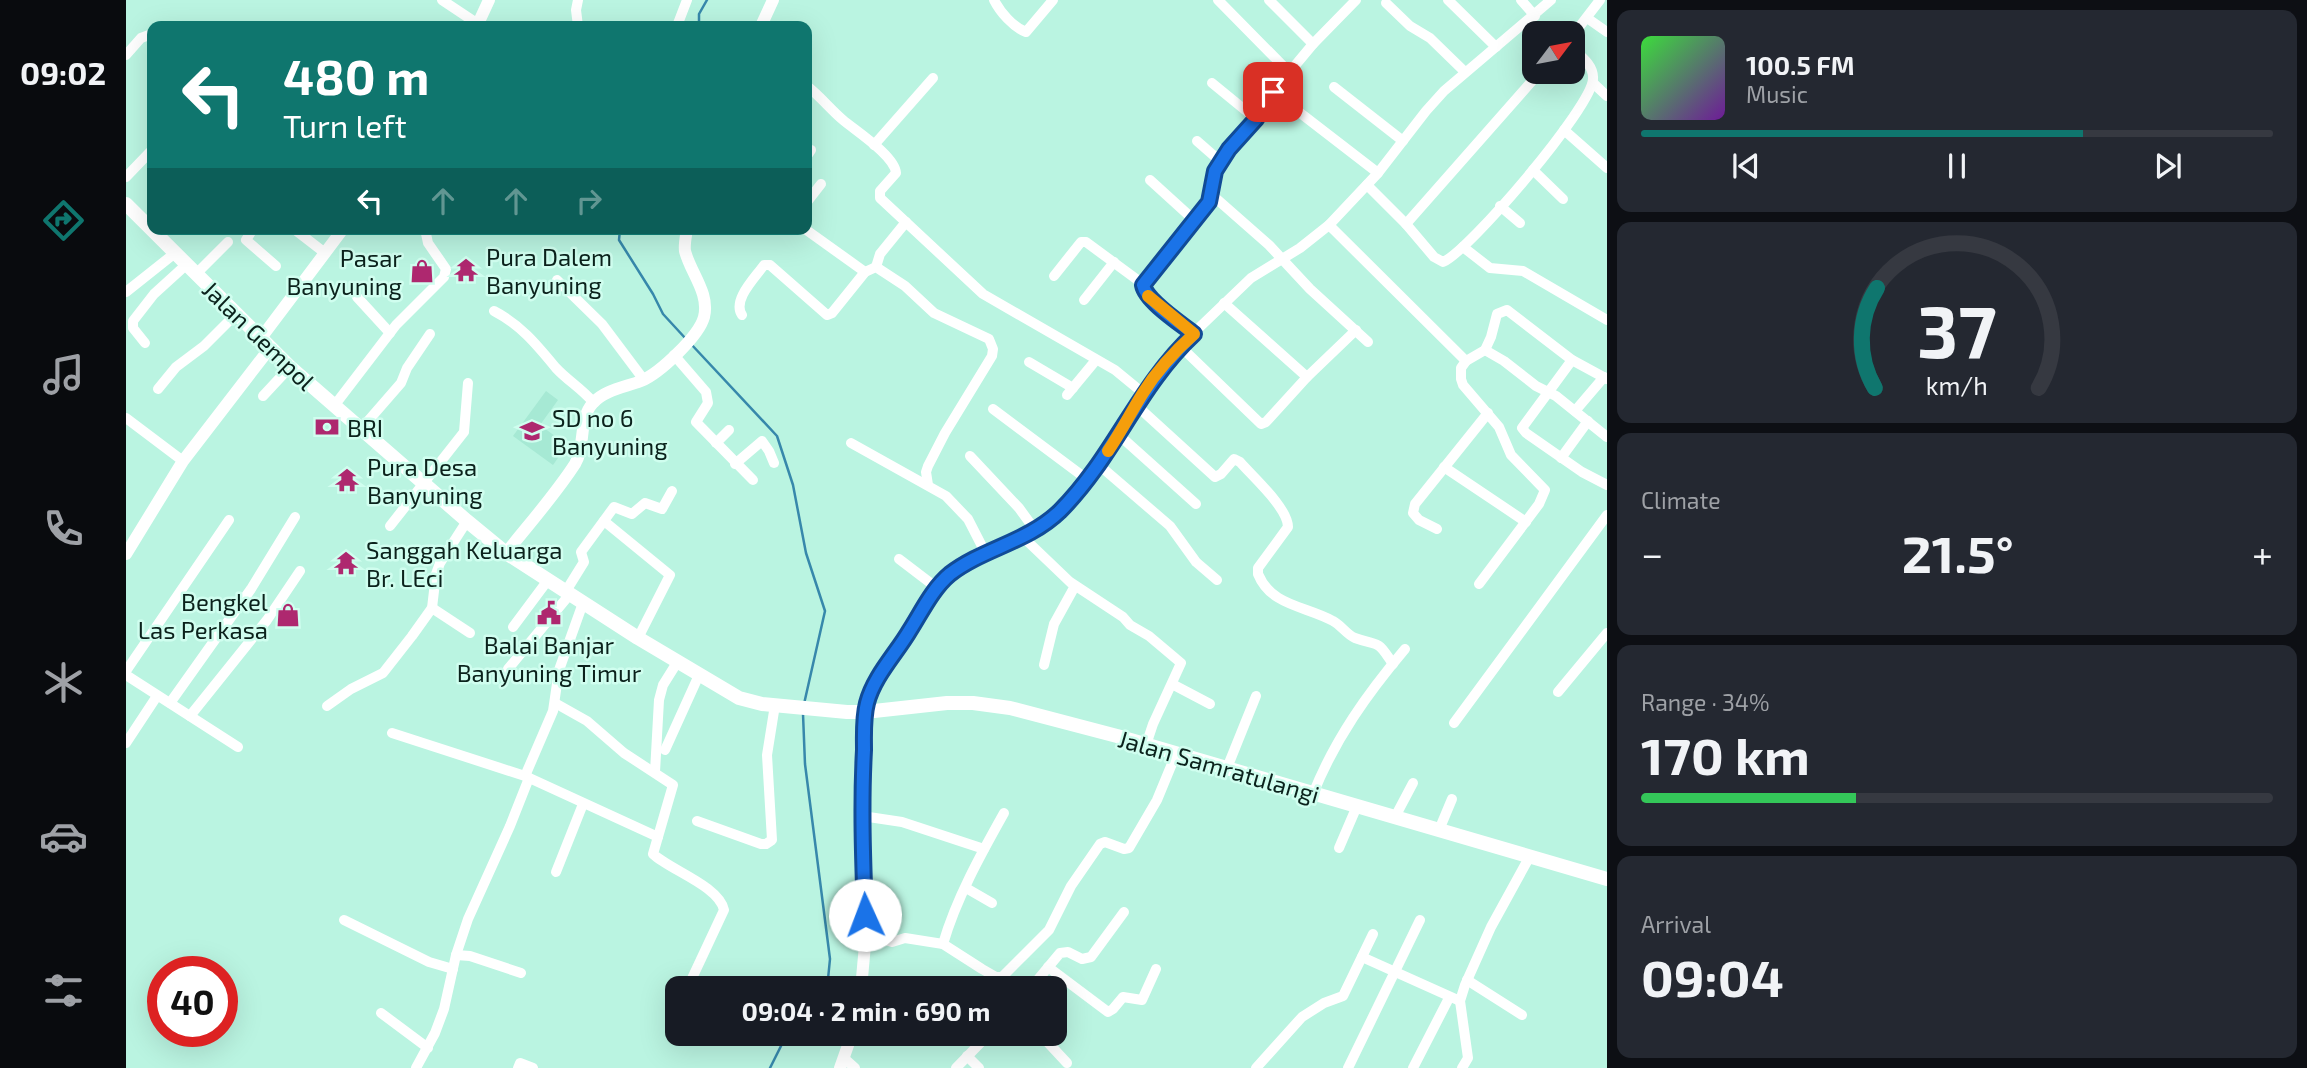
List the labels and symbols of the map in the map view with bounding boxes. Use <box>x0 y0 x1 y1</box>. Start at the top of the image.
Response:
north arrow <box>1522 21 1586 84</box>
pin <box>1243 62 1303 122</box>
place label: Pura Dalem Banyuning <box>486 242 612 299</box>
place label: Pasar Banyuning <box>286 243 402 300</box>
temple icon: Pura Dalem Banyuning <box>452 256 480 284</box>
shop icon: Pasar Banyuning <box>408 257 436 285</box>
street label: Jalan Gempol <box>197 274 321 396</box>
place label: SD no 6 Banyuning <box>552 403 668 460</box>
bank icon: BRI <box>313 413 341 441</box>
place label: BRI <box>347 413 383 442</box>
school or university icon: SD no 6 Banyuning <box>518 417 546 445</box>
place label: Pura Desa Banyuning <box>367 452 483 509</box>
temple icon: Pura Desa Banyuning <box>333 466 361 494</box>
place label: Sanggah Keluarga Br. LEci <box>366 535 562 592</box>
temple icon: Sanggah Keluarga Br. LEci <box>332 549 360 577</box>
place label: Bengkel Las Perkasa <box>138 587 268 644</box>
public building icon: Balai Banjar Banyuning Timur <box>535 599 563 627</box>
shop icon: Bengkel Las Perkasa <box>274 601 302 629</box>
place label: Balai Banjar Banyuning Timur <box>457 630 642 687</box>
street label: Jalan Samratulangi <box>1115 723 1323 809</box>
position arrow <box>828 878 902 952</box>
speed limit sign: 40 <box>147 956 238 1047</box>

